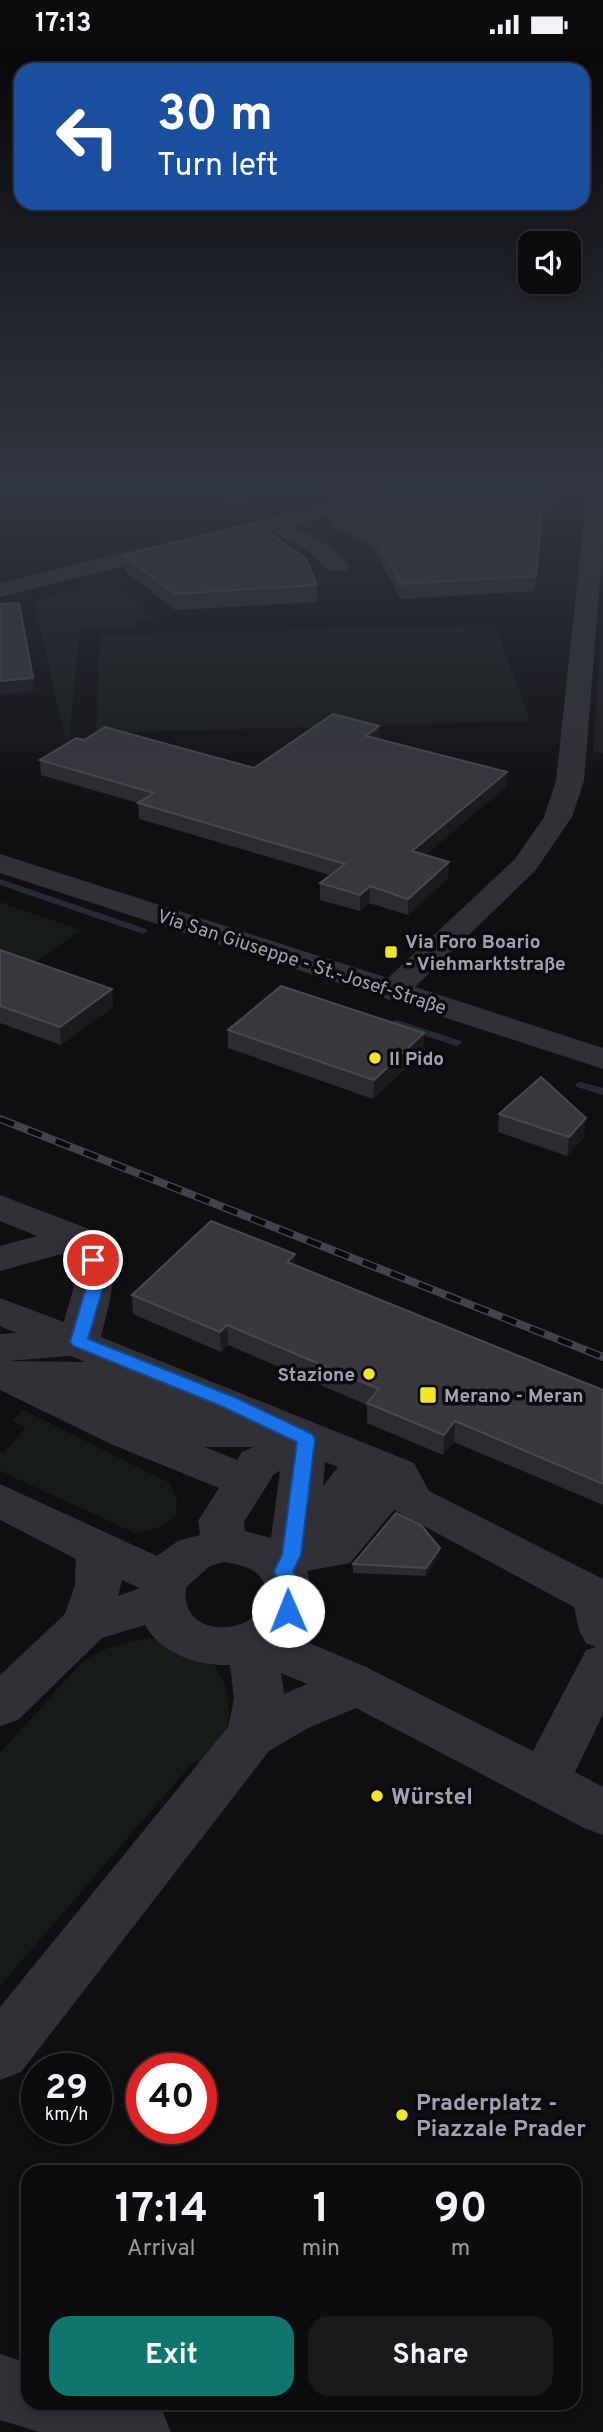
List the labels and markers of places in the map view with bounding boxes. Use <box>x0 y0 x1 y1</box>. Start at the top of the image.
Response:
place label: Via Foro Boario - Viehmarktstraße <box>405 931 566 977</box>
marker: Via Foro Boario - Viehmarktstraße <box>383 944 399 960</box>
place label: Il Pido <box>389 1048 444 1072</box>
marker: Il Pido <box>367 1050 383 1066</box>
pin <box>63 1230 123 1290</box>
place label: Stazione <box>277 1364 355 1388</box>
marker: Stazione <box>361 1366 377 1382</box>
marker: Merano - Meran <box>418 1385 438 1405</box>
place label: Merano - Meran <box>444 1385 584 1409</box>
place label: Würstel <box>391 1784 473 1813</box>
marker: Würstel <box>369 1788 385 1804</box>
place label: Praderplatz - Piazzale Prader <box>416 2090 586 2145</box>
marker: Praderplatz - Piazzale Prader <box>394 2107 410 2123</box>

